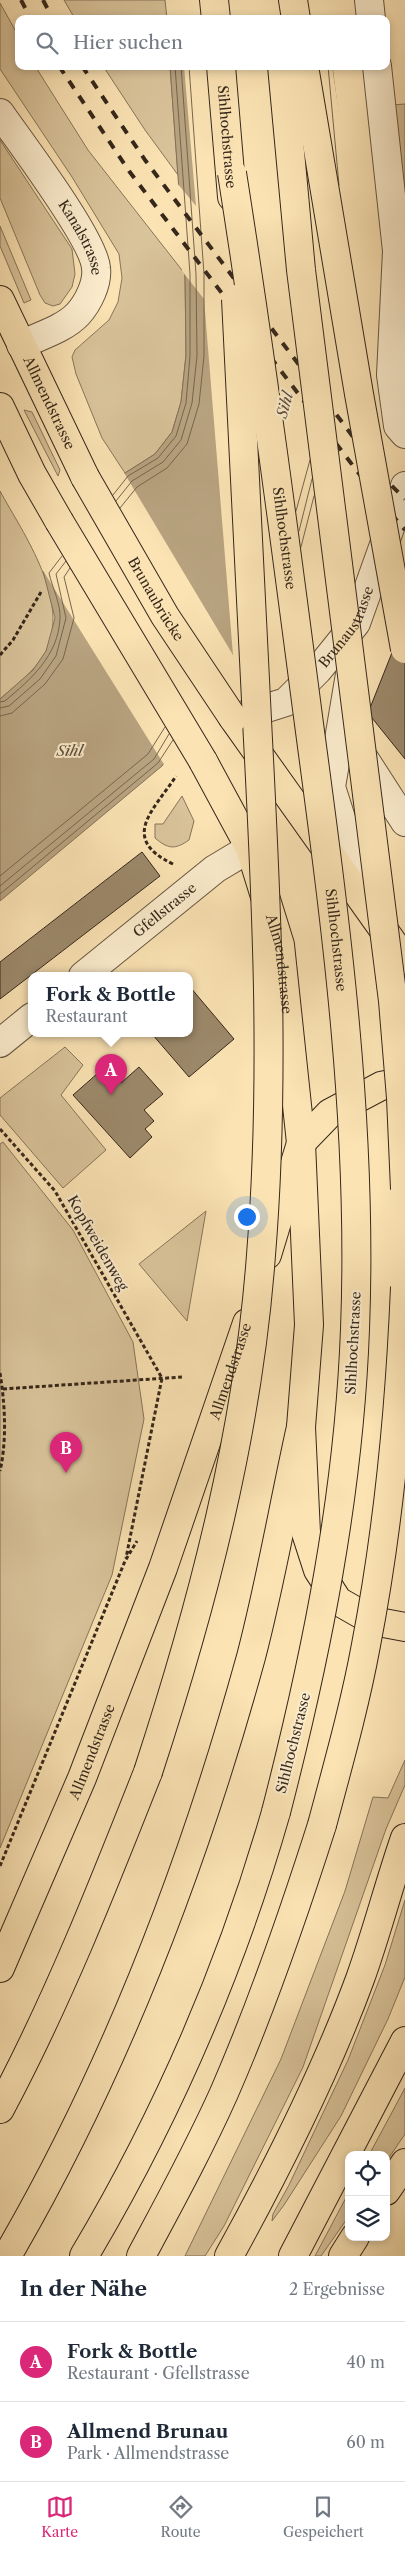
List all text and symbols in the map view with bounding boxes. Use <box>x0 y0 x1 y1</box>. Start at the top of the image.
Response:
search box <box>15 15 390 70</box>
icon: search <box>33 29 61 57</box>
text: Hier suchen <box>73 31 183 54</box>
street label: Sihlhochstrasse <box>214 85 240 189</box>
street label: Kanalstrasse <box>54 196 105 276</box>
street label: Allmendstrasse <box>19 352 79 452</box>
water label: Sihl <box>271 387 298 421</box>
street label: Sihlhochstrasse <box>269 486 300 591</box>
street label: Brunaubrücke <box>124 554 188 644</box>
street label: Brunaustrasse <box>315 584 377 671</box>
water label: Sihl <box>56 741 85 760</box>
street label: Gfellstrasse <box>129 879 200 941</box>
street label: Sihlhochstrasse <box>321 888 351 992</box>
street label: Allmendstrasse <box>262 911 296 1015</box>
popup <box>28 972 193 1037</box>
text: Fork & Bottle <box>45 983 176 1006</box>
text: Restaurant <box>45 1006 128 1026</box>
pin: A <box>95 1054 127 1095</box>
street label: Kopfweidenweg <box>63 1192 133 1294</box>
your location <box>234 1204 260 1230</box>
street label: Sihlhochstrasse <box>341 1291 365 1395</box>
street label: Allmendstrasse <box>205 1320 255 1423</box>
pin: B <box>50 1432 82 1473</box>
street label: Sihlhochstrasse <box>272 1691 314 1795</box>
street label: Allmendstrasse <box>64 1701 119 1803</box>
map controls <box>345 2151 390 2241</box>
button: locate <box>345 2151 390 2196</box>
button: layers <box>345 2196 390 2241</box>
text: In der Nähe <box>20 2276 147 2301</box>
text: 2 Ergebnisse <box>289 2279 385 2299</box>
text: Fork & Bottle <box>67 2340 197 2363</box>
text: A <box>30 2352 42 2372</box>
text: 40 m <box>346 2352 385 2372</box>
text: Restaurant · Gfellstrasse <box>67 2363 250 2383</box>
text: Allmend Brunau <box>67 2420 228 2443</box>
text: B <box>30 2432 42 2452</box>
text: 60 m <box>346 2432 385 2452</box>
text: Park · Allmendstrasse <box>67 2443 229 2463</box>
tab: Karte <box>41 2493 78 2541</box>
tab: Route <box>161 2493 201 2541</box>
tab: Gespeichert <box>283 2493 364 2541</box>

